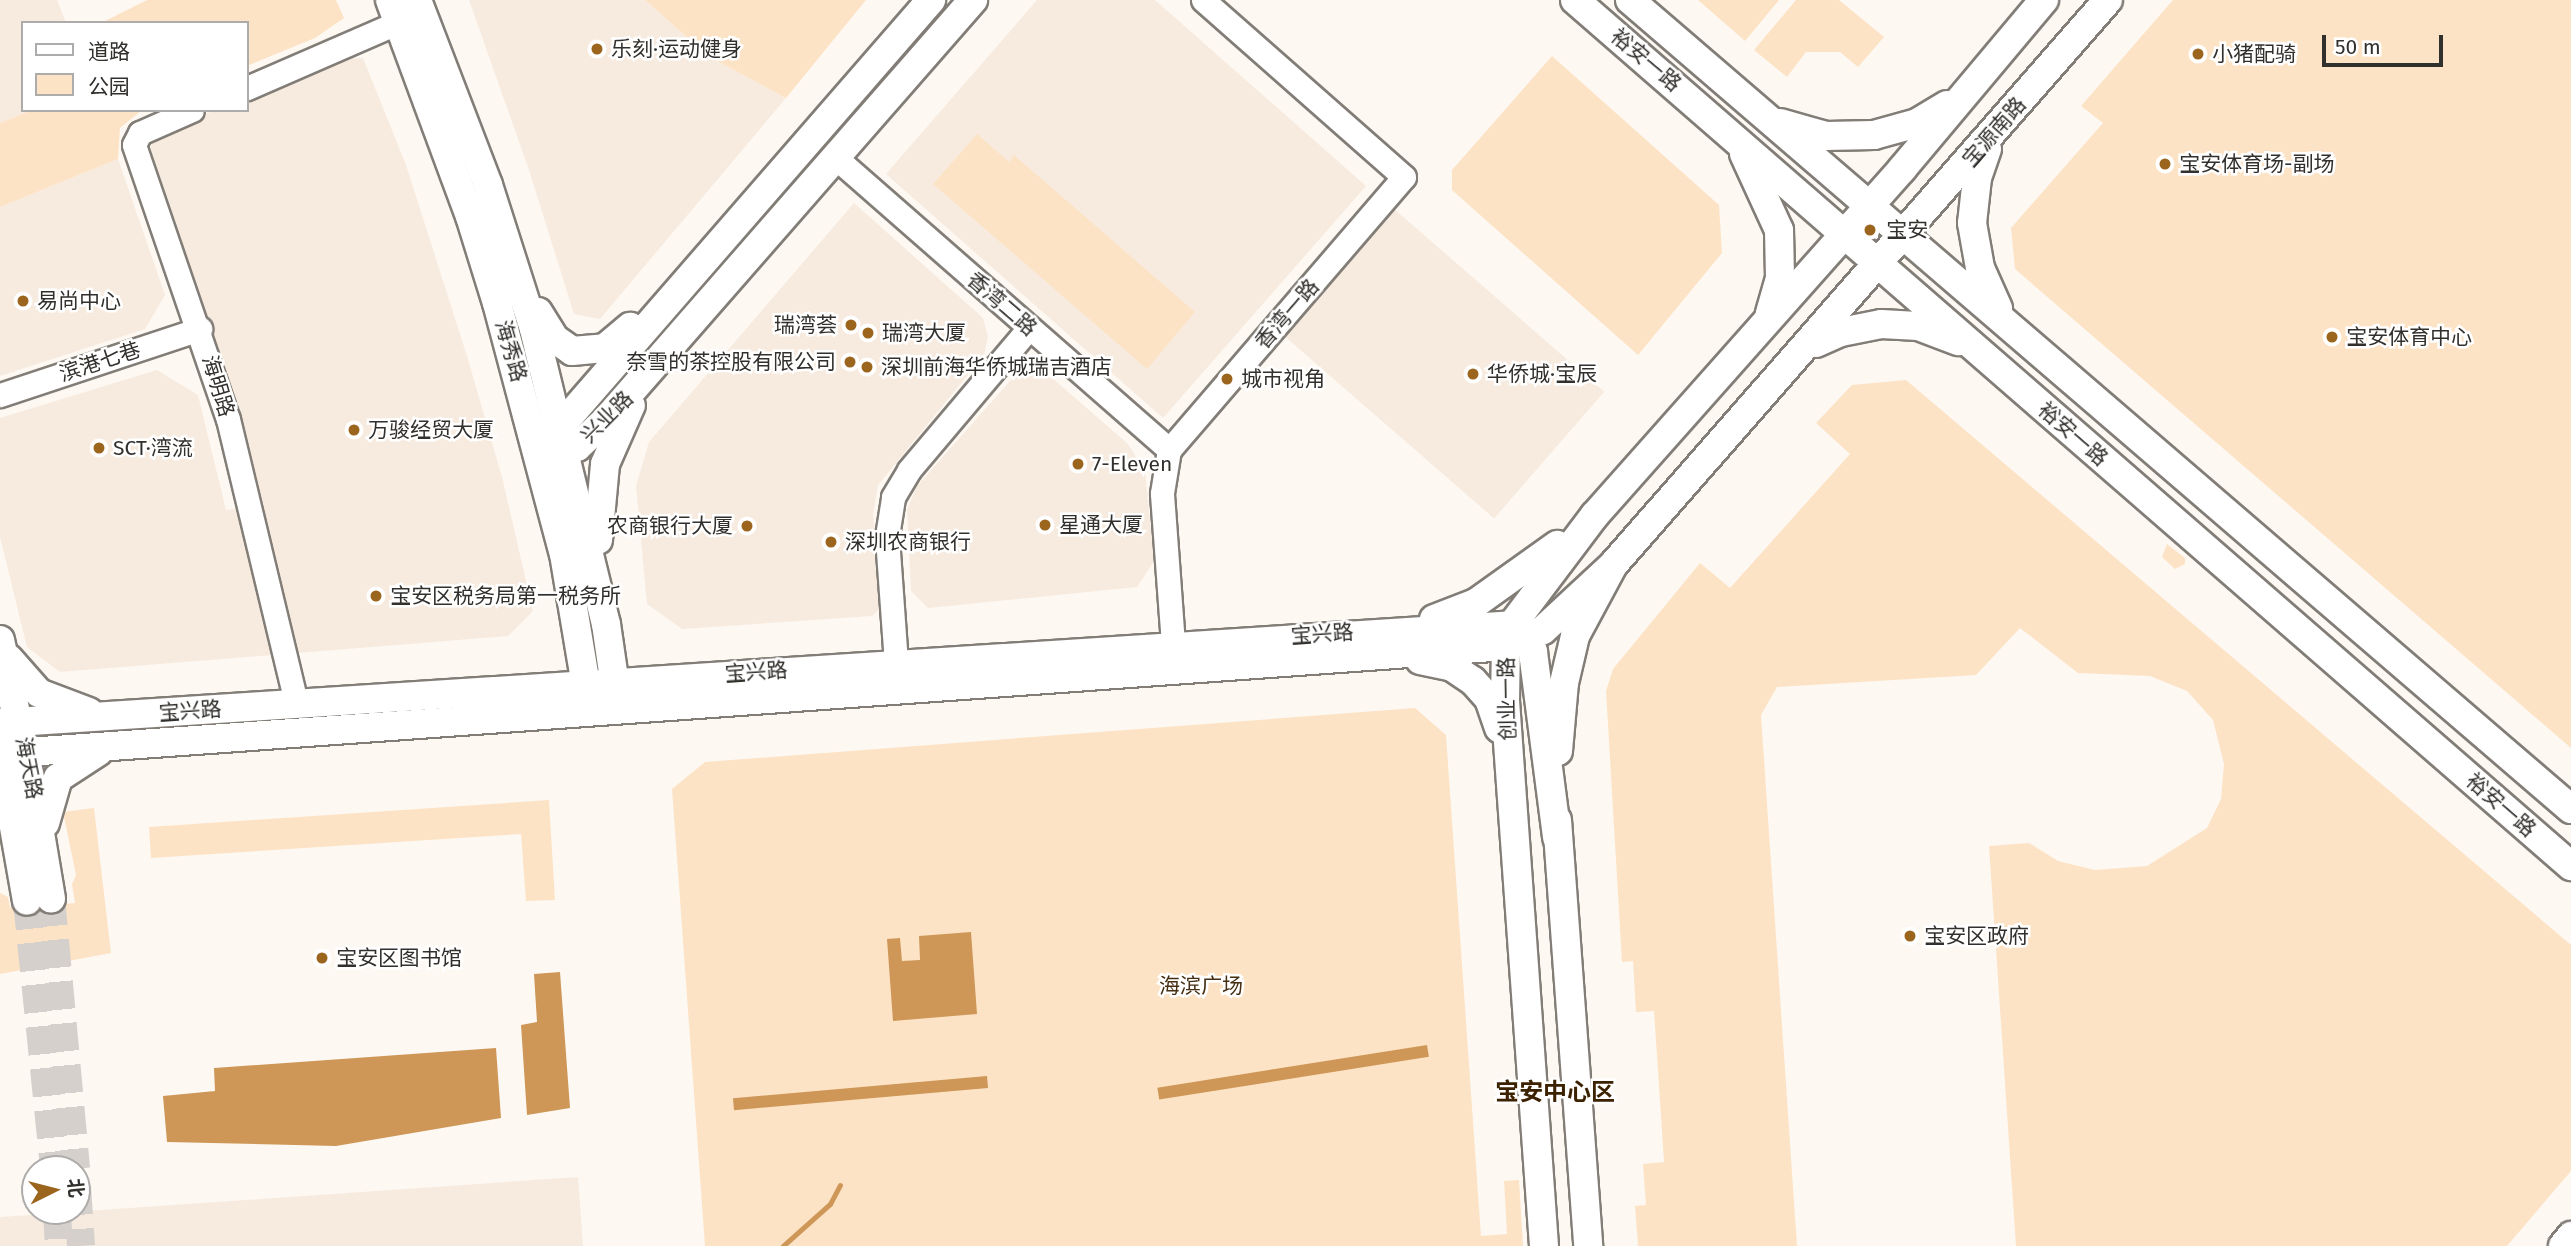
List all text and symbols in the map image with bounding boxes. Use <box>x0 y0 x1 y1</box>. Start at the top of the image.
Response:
legend <box>21 21 248 112</box>
scale bar <box>2326 21 2447 65</box>
street label: 裕安一路 <box>1606 23 1686 97</box>
text: 50 m <box>2335 34 2381 60</box>
place label: 乐刻·运动健身 <box>611 36 742 62</box>
text: 道路 <box>88 39 130 65</box>
marker: 乐刻·运动健身 <box>589 41 605 57</box>
place label: 小猪配骑 <box>2212 41 2296 67</box>
marker: 小猪配骑 <box>2190 46 2206 62</box>
text: 公园 <box>88 74 130 100</box>
street label: 宝源南路 <box>1957 92 2031 172</box>
place label: 宝安体育场-副场 <box>2179 151 2334 177</box>
marker: 宝安体育场-副场 <box>2157 156 2173 172</box>
place label: 宝安 <box>1886 217 1928 243</box>
marker: 宝安 <box>1860 220 1880 240</box>
street label: 香湾二路 <box>962 267 1042 341</box>
street label: 香湾一路 <box>1250 274 1324 354</box>
place label: 易尚中心 <box>37 288 121 314</box>
marker: 易尚中心 <box>15 293 31 309</box>
place label: 瑞湾荟 <box>774 312 837 338</box>
street label: 海秀路 <box>490 317 532 385</box>
marker: 瑞湾荟 <box>843 317 859 333</box>
place label: 瑞湾大厦 <box>882 320 966 346</box>
place label: 宝安体育中心 <box>2346 324 2472 350</box>
marker: 瑞湾大厦 <box>860 325 876 341</box>
marker: 宝安体育中心 <box>2324 329 2340 345</box>
street label: 滨港七巷 <box>56 337 144 387</box>
place label: 奈雪的茶控股有限公司 <box>626 349 836 375</box>
street label: 海明路 <box>197 352 239 420</box>
marker: 奈雪的茶控股有限公司 <box>842 354 858 370</box>
place label: 深圳前海华侨城瑞吉酒店 <box>881 354 1112 380</box>
marker: 深圳前海华侨城瑞吉酒店 <box>859 359 875 375</box>
place label: 华侨城·宝辰 <box>1487 361 1597 387</box>
place label: 城市视角 <box>1241 366 1325 392</box>
marker: 华侨城·宝辰 <box>1465 366 1481 382</box>
marker: 城市视角 <box>1219 371 1235 387</box>
street label: 兴业路 <box>576 386 638 448</box>
street label: 裕安一路 <box>2033 397 2113 471</box>
place label: 万骏经贸大厦 <box>368 417 494 443</box>
marker: 万骏经贸大厦 <box>346 422 362 438</box>
place label: SCT·湾流 <box>113 435 193 461</box>
marker: SCT·湾流 <box>91 440 107 456</box>
place label: 7-Eleven <box>1092 451 1172 477</box>
marker: 7-Eleven <box>1070 456 1086 472</box>
place label: 星通大厦 <box>1059 512 1143 538</box>
place label: 农商银行大厦 <box>607 513 733 539</box>
marker: 星通大厦 <box>1037 517 1053 533</box>
marker: 农商银行大厦 <box>739 518 755 534</box>
place label: 深圳农商银行 <box>845 529 971 555</box>
marker: 深圳农商银行 <box>823 534 839 550</box>
place label: 宝安区税务局第一税务所 <box>390 583 621 609</box>
marker: 宝安区税务局第一税务所 <box>368 588 384 604</box>
street label: 宝兴路 <box>1290 619 1354 649</box>
street label: 宝兴路 <box>724 657 788 687</box>
street label: 创业一路 <box>1494 657 1520 741</box>
street label: 宝兴路 <box>158 696 222 726</box>
street label: 海天路 <box>11 735 47 801</box>
street label: 裕安一路 <box>2461 768 2541 842</box>
place label: 宝安区政府 <box>1924 923 2029 949</box>
marker: 宝安区政府 <box>1902 928 1918 944</box>
place label: 宝安区图书馆 <box>336 945 462 971</box>
marker: 宝安区图书馆 <box>314 950 330 966</box>
park label: 海滨广场 <box>1159 973 1243 999</box>
district label: 宝安中心区 <box>1495 1079 1615 1107</box>
north arrow <box>21 1155 91 1225</box>
text: 北 <box>63 1177 88 1199</box>

